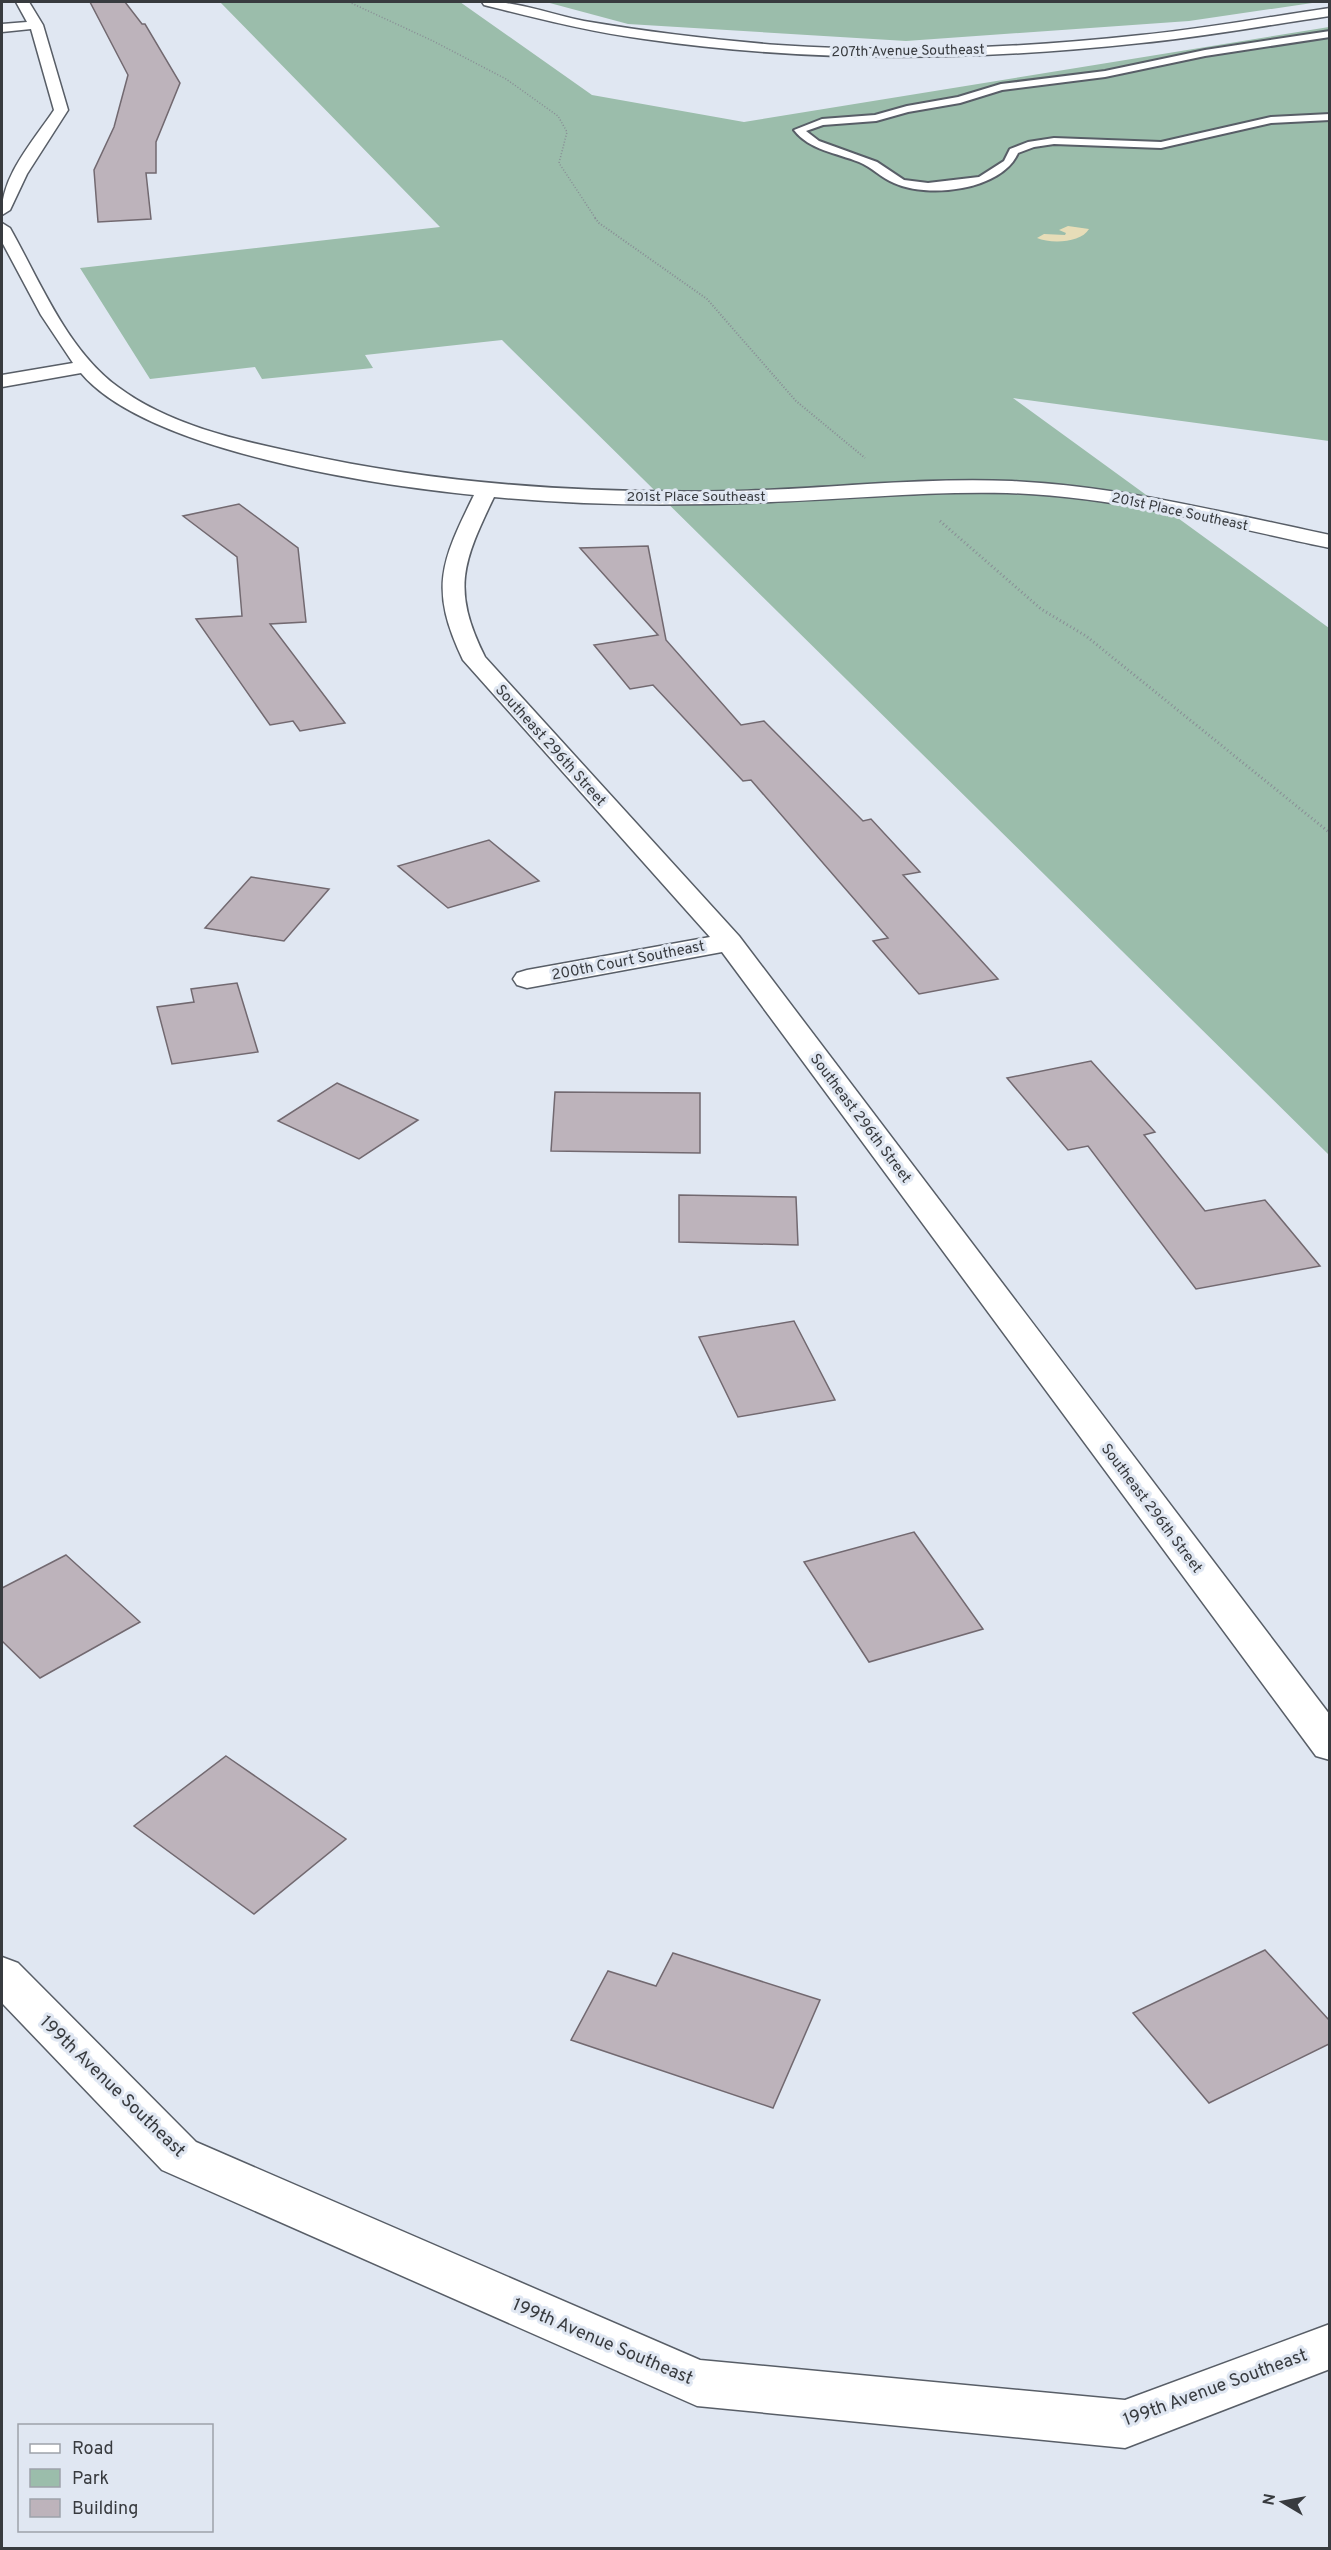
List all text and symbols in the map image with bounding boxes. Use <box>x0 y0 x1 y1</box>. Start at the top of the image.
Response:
street label: 207th Avenue Southeast <box>831 42 985 61</box>
street label: 201st Place Southeast <box>627 489 765 506</box>
street label: 201st Place Southeast <box>1110 490 1249 535</box>
street label: Southeast 296th Street <box>490 681 610 811</box>
street label: 200th Court Southeast <box>550 937 706 986</box>
street label: Southeast 296th Street <box>805 1050 915 1187</box>
street label: Southeast 296th Street <box>1096 1440 1206 1577</box>
street label: 199th Avenue Southeast <box>34 2011 190 2163</box>
street label: 199th Avenue Southeast <box>508 2294 696 2391</box>
street label: 199th Avenue Southeast <box>1120 2344 1311 2432</box>
legend <box>18 2424 213 2532</box>
text: Road <box>72 2438 114 2461</box>
text: Park <box>72 2468 109 2491</box>
north arrow <box>1253 2472 1313 2532</box>
text: N <box>1259 2492 1281 2507</box>
text: Building <box>72 2498 138 2521</box>

